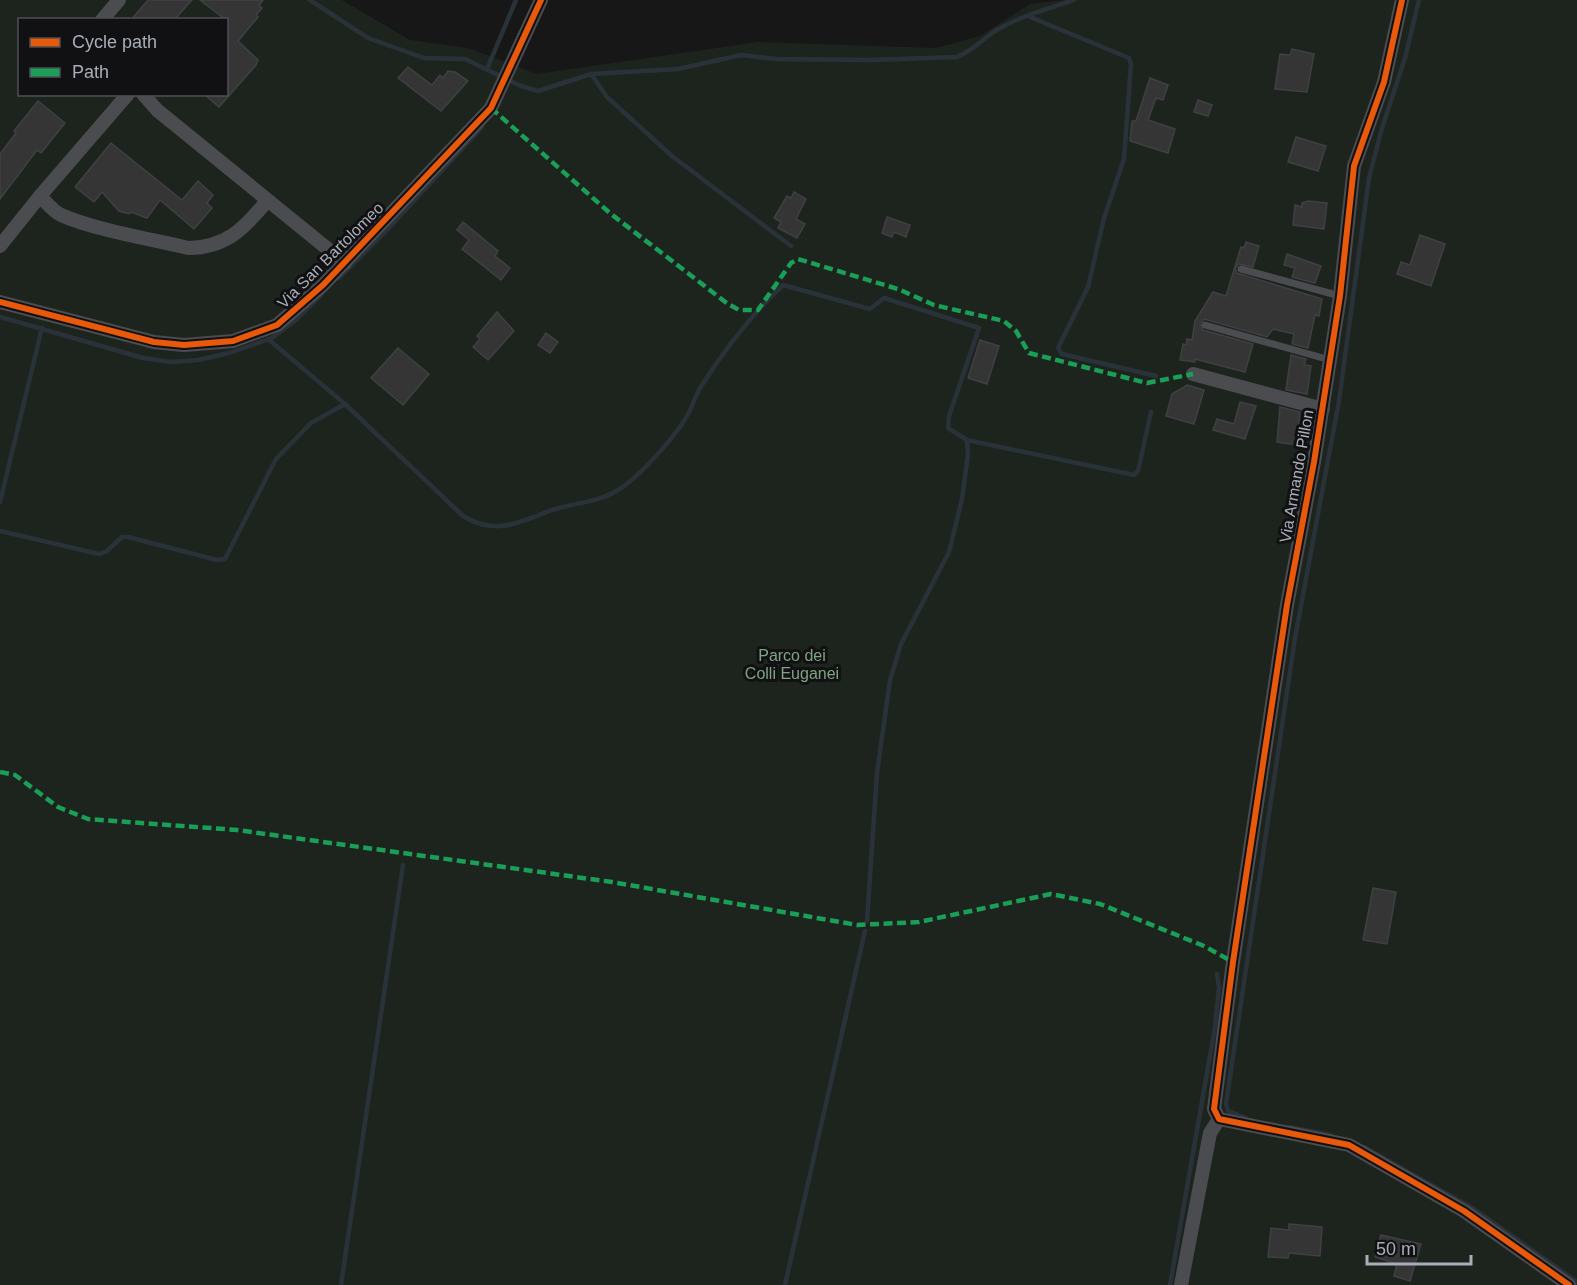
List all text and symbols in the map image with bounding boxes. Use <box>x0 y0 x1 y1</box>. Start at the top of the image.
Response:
legend <box>18 18 228 96</box>
text: Cycle path <box>72 32 157 52</box>
text: Path <box>72 62 109 82</box>
street label: Via San Bartolomeo <box>274 199 387 312</box>
street label: Via Armando Pillon <box>1276 408 1317 544</box>
park label: Parco dei Colli Euganei <box>745 647 839 682</box>
scale bar <box>1367 1228 1470 1266</box>
text: 50 m <box>1376 1239 1416 1259</box>

